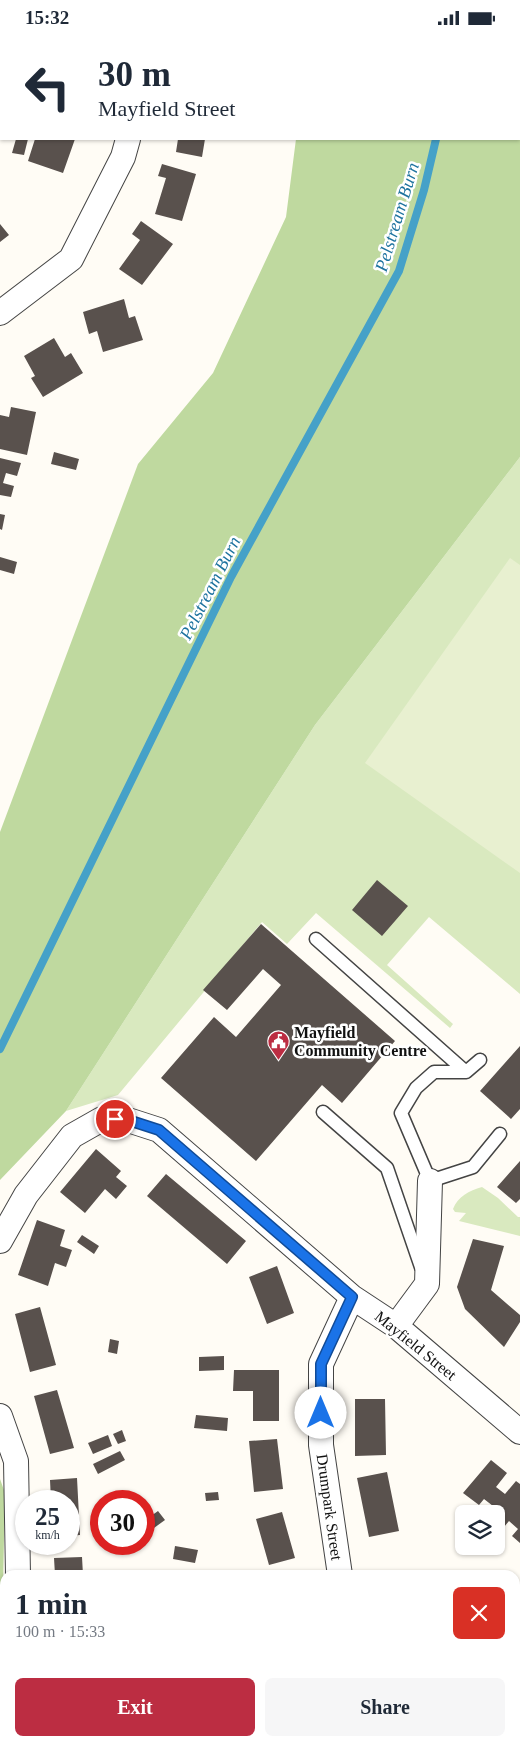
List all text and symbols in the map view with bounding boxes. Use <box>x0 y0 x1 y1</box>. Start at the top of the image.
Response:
text: 15:32 <box>25 7 69 28</box>
icon: left <box>15 55 80 120</box>
text: 30 m <box>98 55 171 94</box>
text: Mayfield Street <box>98 96 235 121</box>
water label: Pelstream Burn <box>371 160 423 275</box>
water label: Pelstream Burn <box>175 533 245 644</box>
place label: Mayfield Community Centre <box>294 1024 427 1060</box>
public building icon: Mayfield Community Centre <box>266 1029 290 1060</box>
pin <box>94 1098 136 1140</box>
icon: arrive <box>101 1105 129 1133</box>
street label: Mayfield Street <box>371 1307 460 1385</box>
position arrow <box>294 1386 346 1438</box>
street label: Drumpark Street <box>313 1453 345 1562</box>
speed limit sign: 30 <box>90 1490 155 1555</box>
text: 25 <box>35 1503 60 1530</box>
map controls <box>455 1505 505 1555</box>
button: layers <box>455 1505 505 1555</box>
text: km/h <box>35 1528 60 1542</box>
text: 1 min <box>15 1587 88 1620</box>
button: close <box>453 1587 505 1639</box>
text: 100 m · 15:33 <box>15 1623 105 1640</box>
button: Exit <box>15 1678 255 1736</box>
button: Share <box>265 1678 505 1736</box>

